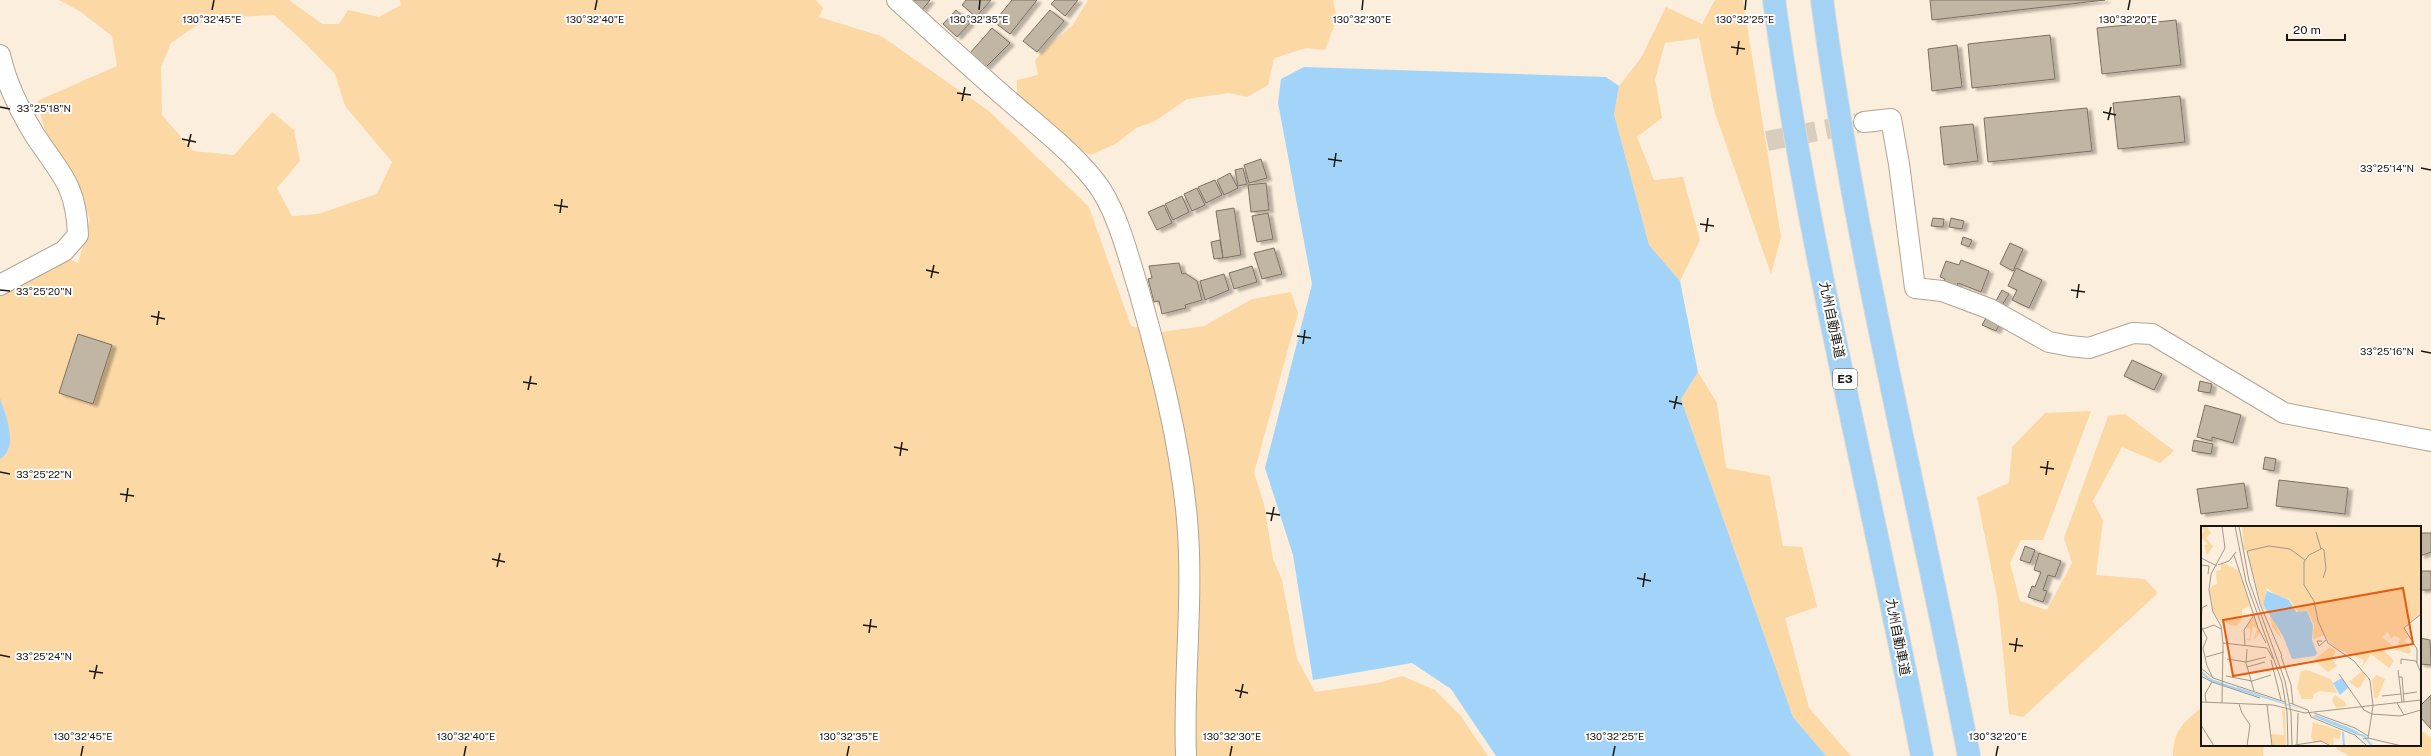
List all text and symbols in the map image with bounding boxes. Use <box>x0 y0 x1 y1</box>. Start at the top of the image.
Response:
text: 130°32'45"E <box>183 13 241 25</box>
text: 130°32'40"E <box>566 13 624 25</box>
text: 130°32'35"E <box>950 13 1008 25</box>
text: 130°32'30"E <box>1333 13 1391 25</box>
text: 130°32'25"E <box>1716 13 1774 25</box>
text: 130°32'20"E <box>2099 13 2157 25</box>
scale bar <box>2287 16 2345 42</box>
text: 20 m <box>2293 23 2321 37</box>
text: 33°25'18"N <box>17 102 71 114</box>
text: 33°25'14"N <box>2360 162 2414 174</box>
street label: 九州自動車道 <box>1817 280 1847 360</box>
text: 33°25'20"N <box>16 285 72 297</box>
text: 33°25'16"N <box>2360 345 2414 357</box>
road number: E3 <box>1833 369 1857 389</box>
text: 33°25'22"N <box>16 468 72 480</box>
inset map <box>2201 526 2421 746</box>
street label: 九州自動車道 <box>1883 597 1913 677</box>
text: 33°25'24"N <box>16 650 72 662</box>
text: 130°32'45"E <box>54 730 112 742</box>
text: 130°32'40"E <box>437 730 495 742</box>
text: 130°32'35"E <box>820 730 878 742</box>
text: 130°32'30"E <box>1203 730 1261 742</box>
text: 130°32'25"E <box>1586 730 1644 742</box>
text: 130°32'20"E <box>1969 730 2027 742</box>

